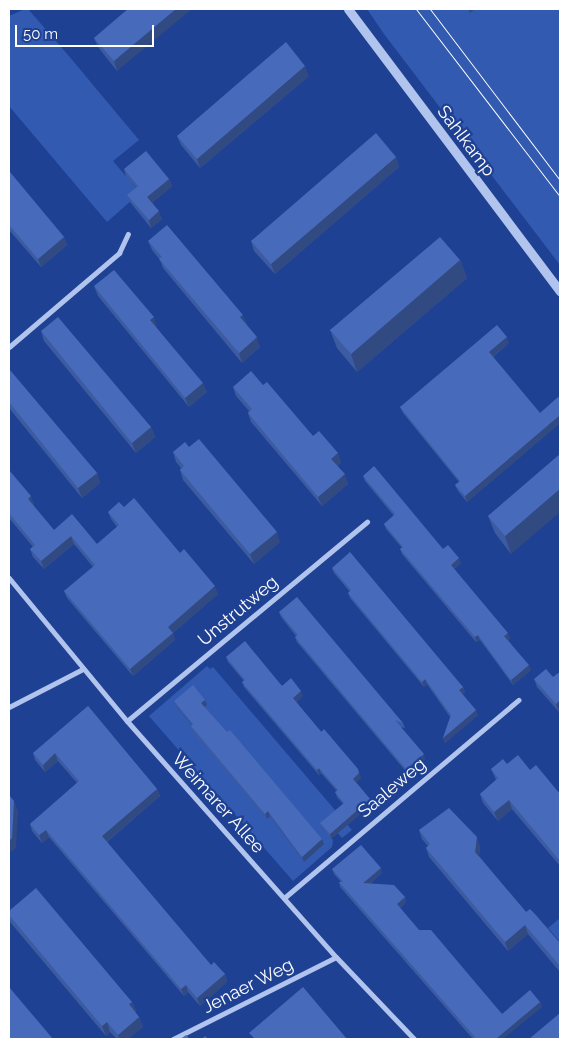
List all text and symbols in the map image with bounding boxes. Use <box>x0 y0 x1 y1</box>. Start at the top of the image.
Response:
scale bar <box>18 15 156 47</box>
text: 50 m <box>23 25 58 43</box>
street label: Sahlkamp <box>432 101 500 181</box>
street label: Unstrutweg <box>194 571 282 651</box>
street label: Weimarer Allee <box>167 748 269 858</box>
street label: Saaleweg <box>354 753 430 823</box>
street label: Jenaer Weg <box>198 954 298 1018</box>

